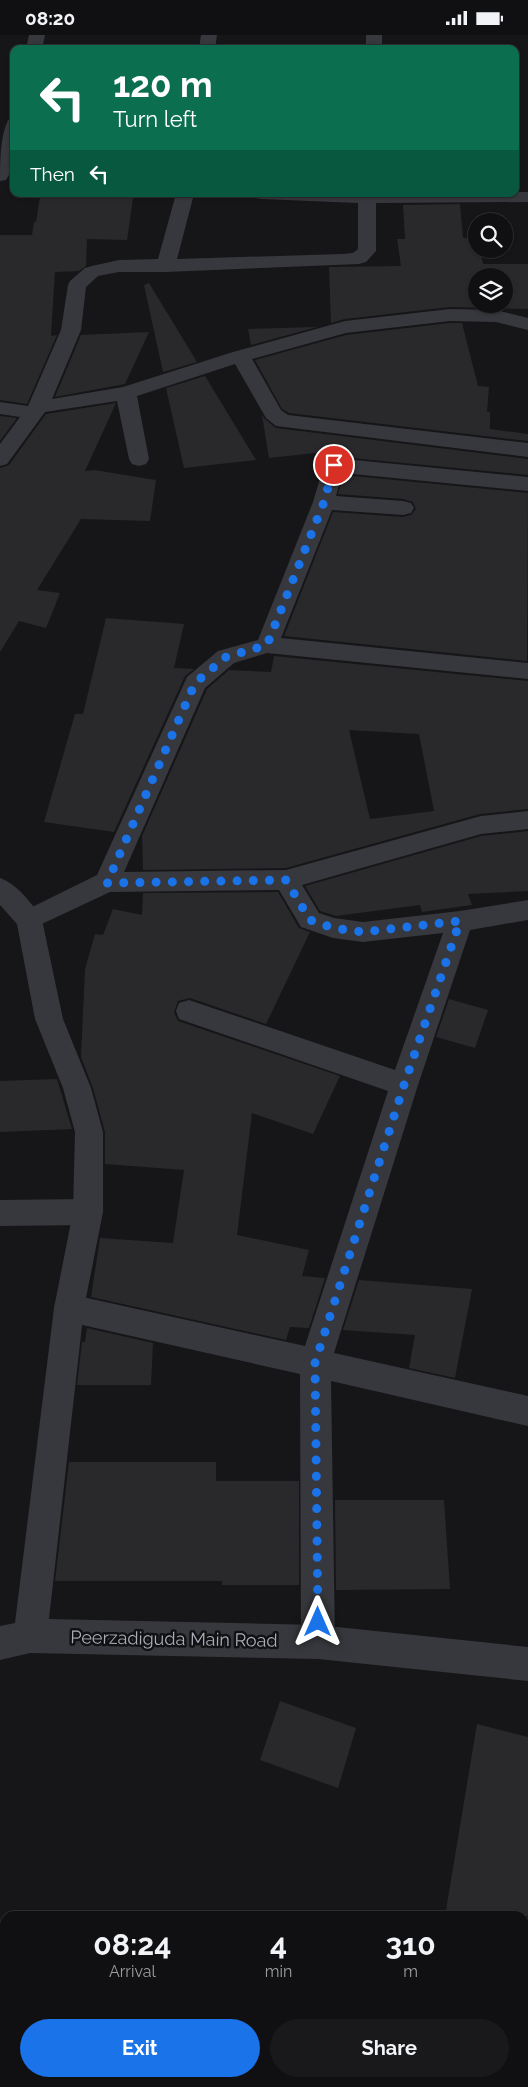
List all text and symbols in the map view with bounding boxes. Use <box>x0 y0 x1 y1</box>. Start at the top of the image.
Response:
text: 08:20 <box>25 7 75 29</box>
text: 120 m <box>113 64 213 105</box>
icon: left <box>30 65 95 130</box>
text: Turn left <box>113 106 197 132</box>
icon: left <box>85 160 113 188</box>
text: Then <box>30 163 75 185</box>
map controls <box>468 213 513 313</box>
button: search <box>468 213 513 258</box>
button: layers <box>468 268 513 313</box>
pin <box>313 444 355 486</box>
icon: arrive <box>320 451 348 479</box>
position arrow <box>291 1595 343 1647</box>
street label: Peerzadiguda Main Road <box>70 1626 278 1651</box>
text: 08:24 <box>93 1927 171 1962</box>
text: 4 <box>270 1927 287 1962</box>
text: 310 <box>386 1927 436 1962</box>
text: Arrival <box>109 1962 156 1981</box>
text: min <box>265 1962 292 1981</box>
text: m <box>403 1962 418 1981</box>
button: Exit <box>20 2019 260 2077</box>
button: Share <box>270 2019 509 2077</box>

